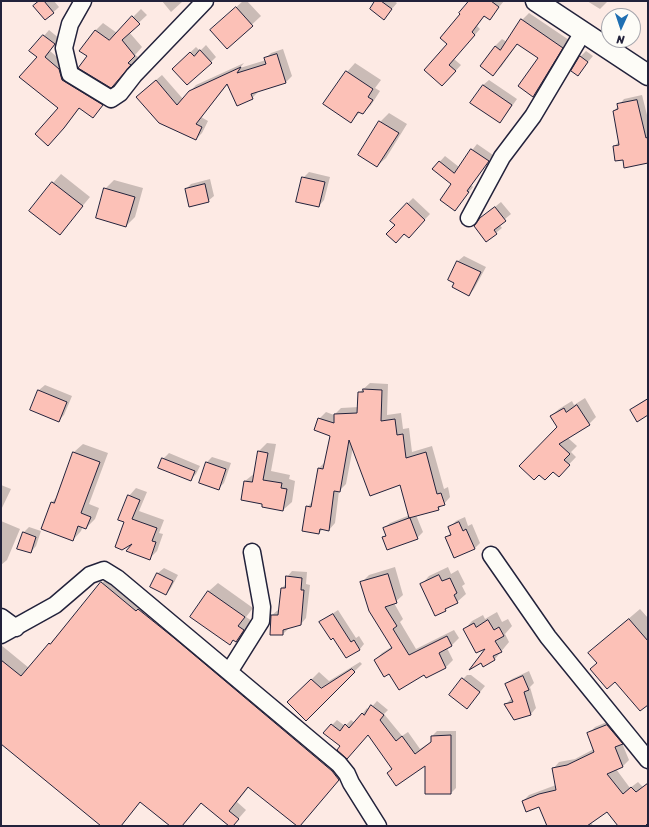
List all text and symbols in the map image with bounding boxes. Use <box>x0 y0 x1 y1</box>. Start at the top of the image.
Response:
north arrow <box>601 8 641 48</box>
text: N <box>616 30 625 49</box>

